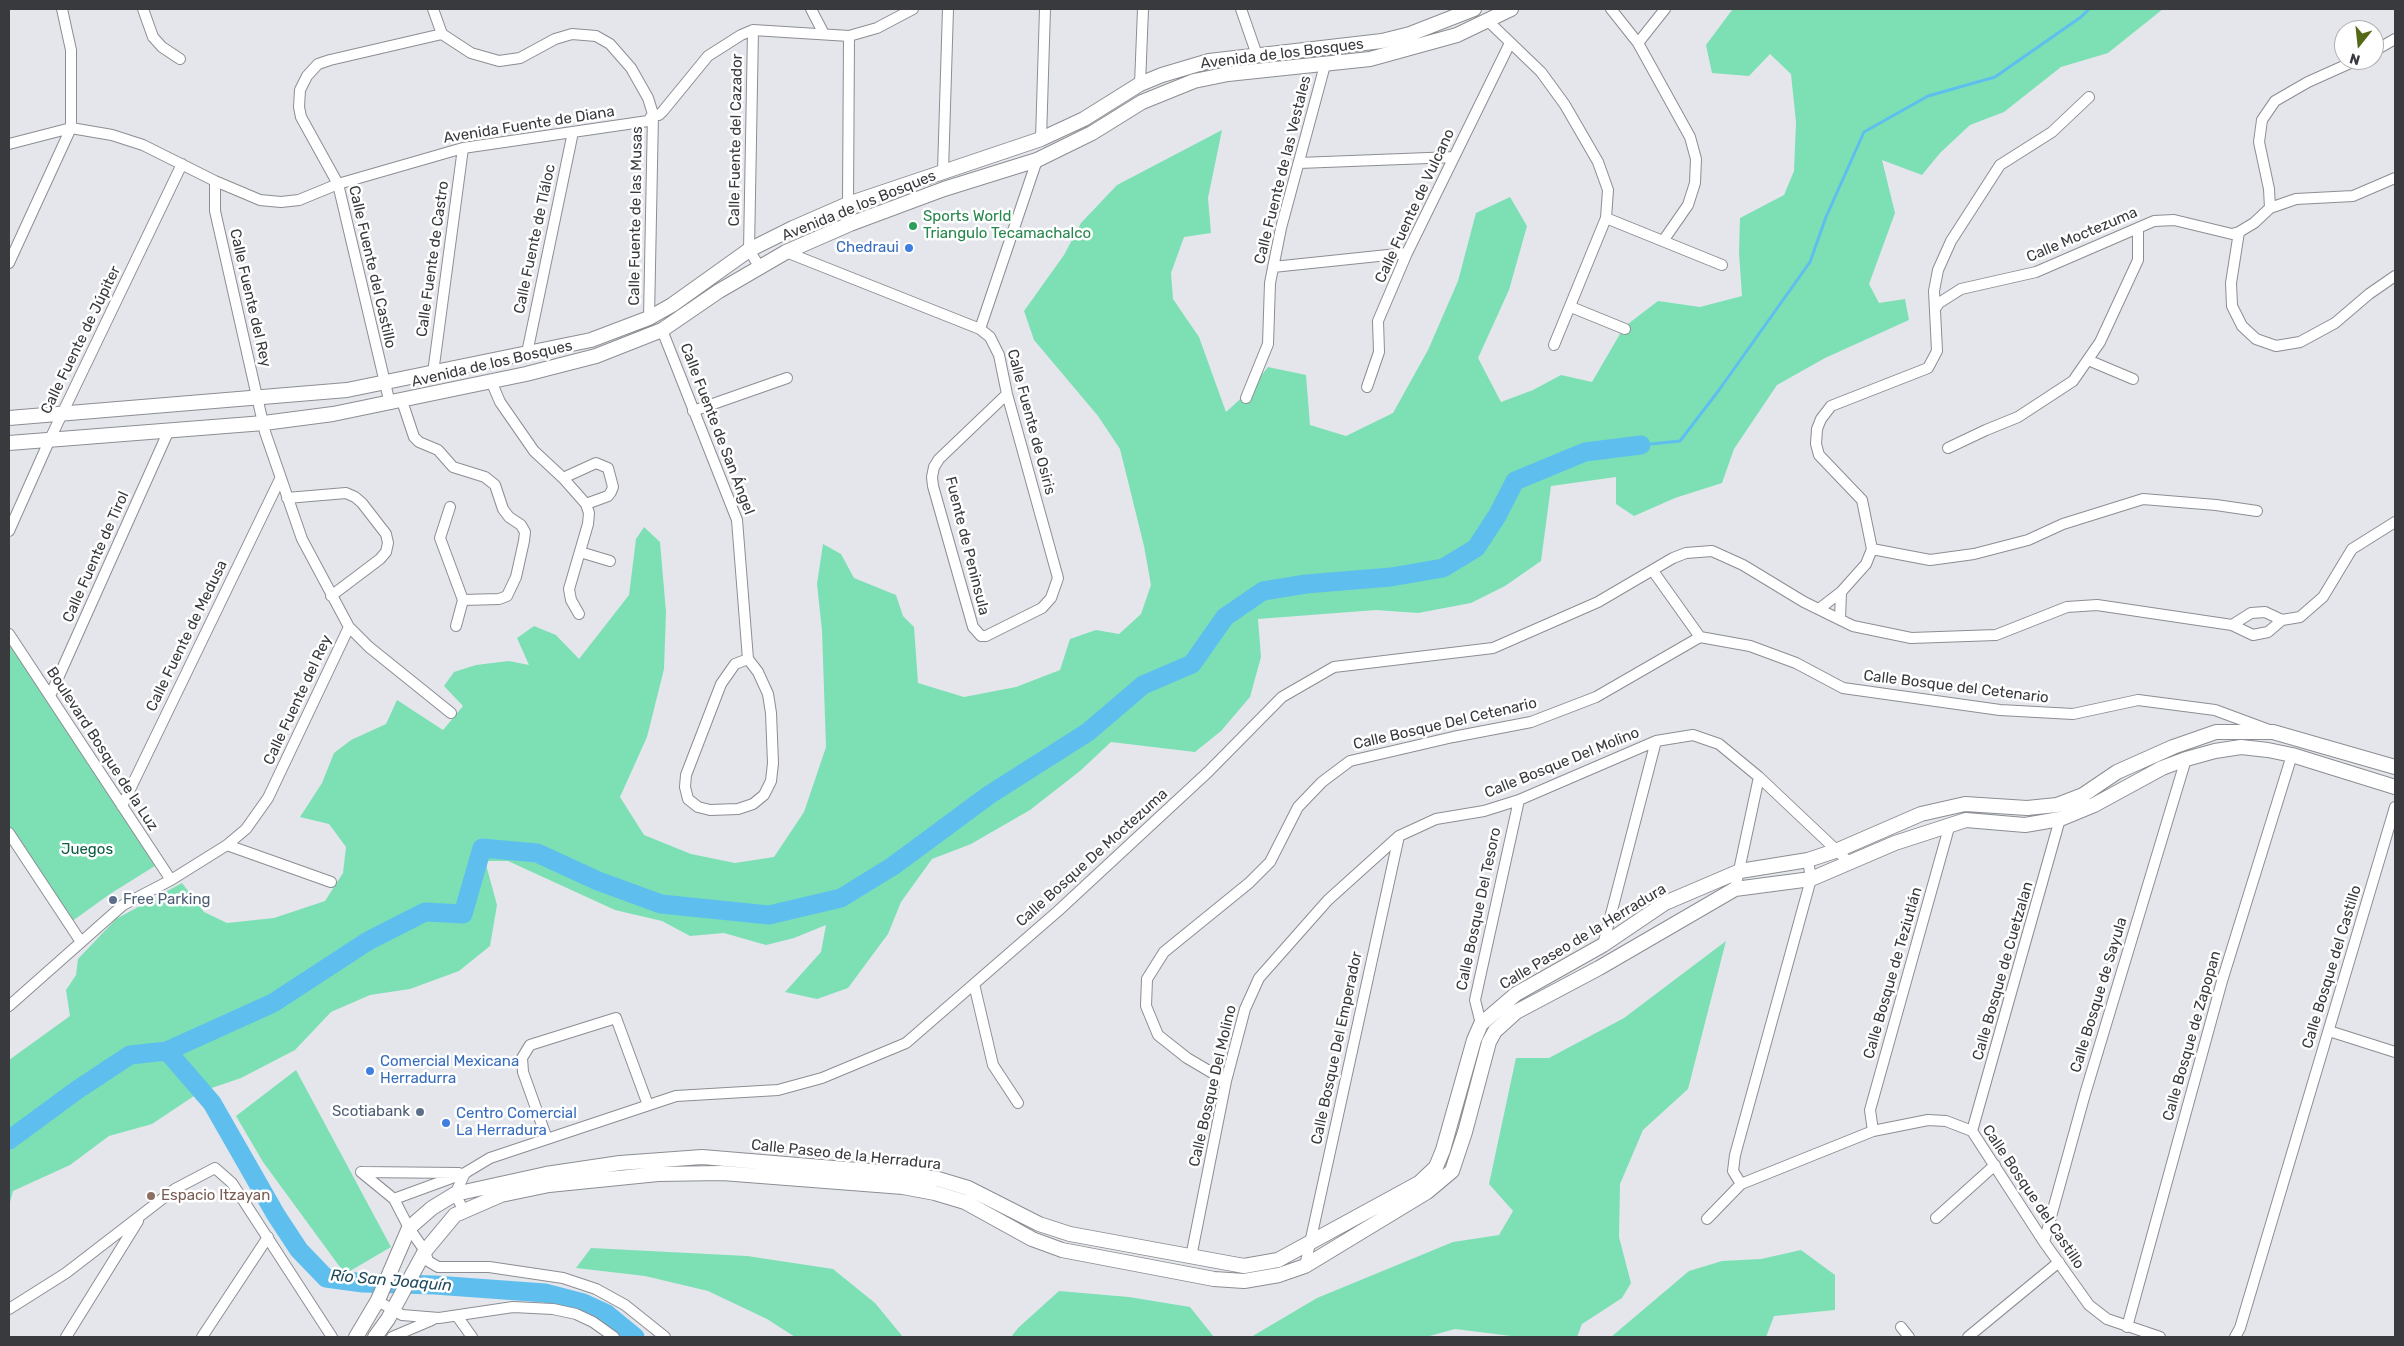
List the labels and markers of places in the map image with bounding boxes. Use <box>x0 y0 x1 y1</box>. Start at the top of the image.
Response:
place label: Sports World Triangulo Tecamachalco <box>923 208 1091 243</box>
marker: Sports World Triangulo Tecamachalco <box>907 220 919 232</box>
place label: Chedraui <box>836 239 899 257</box>
marker: Chedraui <box>903 242 915 254</box>
place label: Free Parking <box>123 891 210 909</box>
marker: Free Parking <box>107 894 119 906</box>
place label: Comercial Mexicana Herradurra <box>380 1053 519 1088</box>
marker: Comercial Mexicana Herradurra <box>364 1065 376 1077</box>
place label: Scotiabank <box>332 1103 410 1121</box>
place label: Centro Comercial La Herradura <box>456 1105 577 1140</box>
marker: Scotiabank <box>414 1106 426 1118</box>
marker: Centro Comercial La Herradura <box>440 1117 452 1129</box>
place label: Espacio Itzayan <box>161 1187 270 1205</box>
marker: Espacio Itzayan <box>145 1190 157 1202</box>

